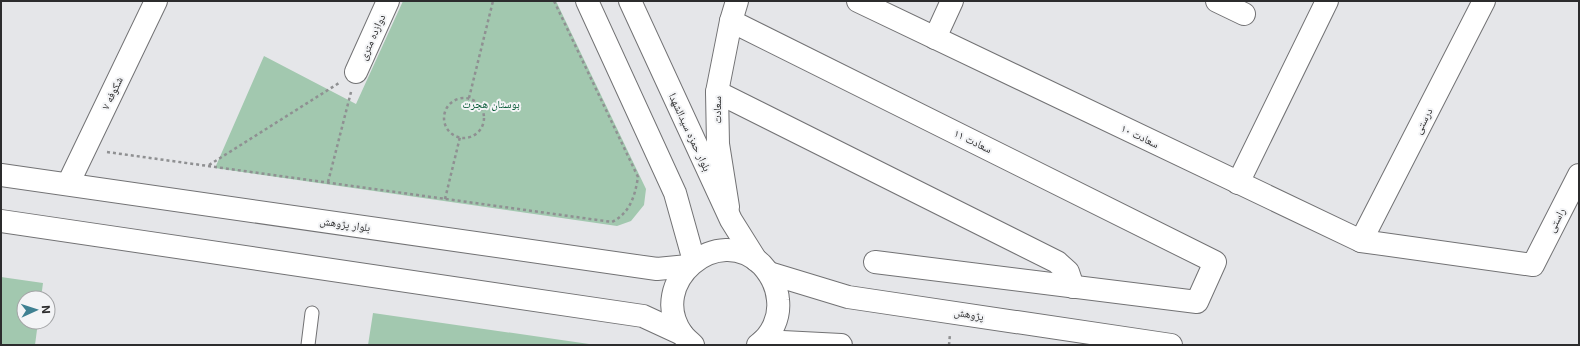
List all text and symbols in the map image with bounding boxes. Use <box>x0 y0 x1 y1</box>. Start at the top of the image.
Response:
street label: دوازده متری <box>356 11 389 62</box>
street label: شکوفه ۷ <box>98 74 126 112</box>
street label: بلوار حمزه سیدالشهدا <box>666 90 714 174</box>
street label: سعادت <box>710 96 724 124</box>
park label: بوستان هجرت <box>462 97 520 111</box>
street label: درستی <box>1411 105 1436 136</box>
street label: سعادت ۱۰ <box>1119 121 1161 151</box>
street label: سعادت ۱۱ <box>952 126 994 156</box>
street label: راستی <box>1544 205 1568 235</box>
street label: بلوار پژوهش <box>319 214 371 235</box>
north arrow <box>16 290 56 330</box>
text: N <box>39 305 53 314</box>
street label: پژوهش <box>953 305 985 323</box>

